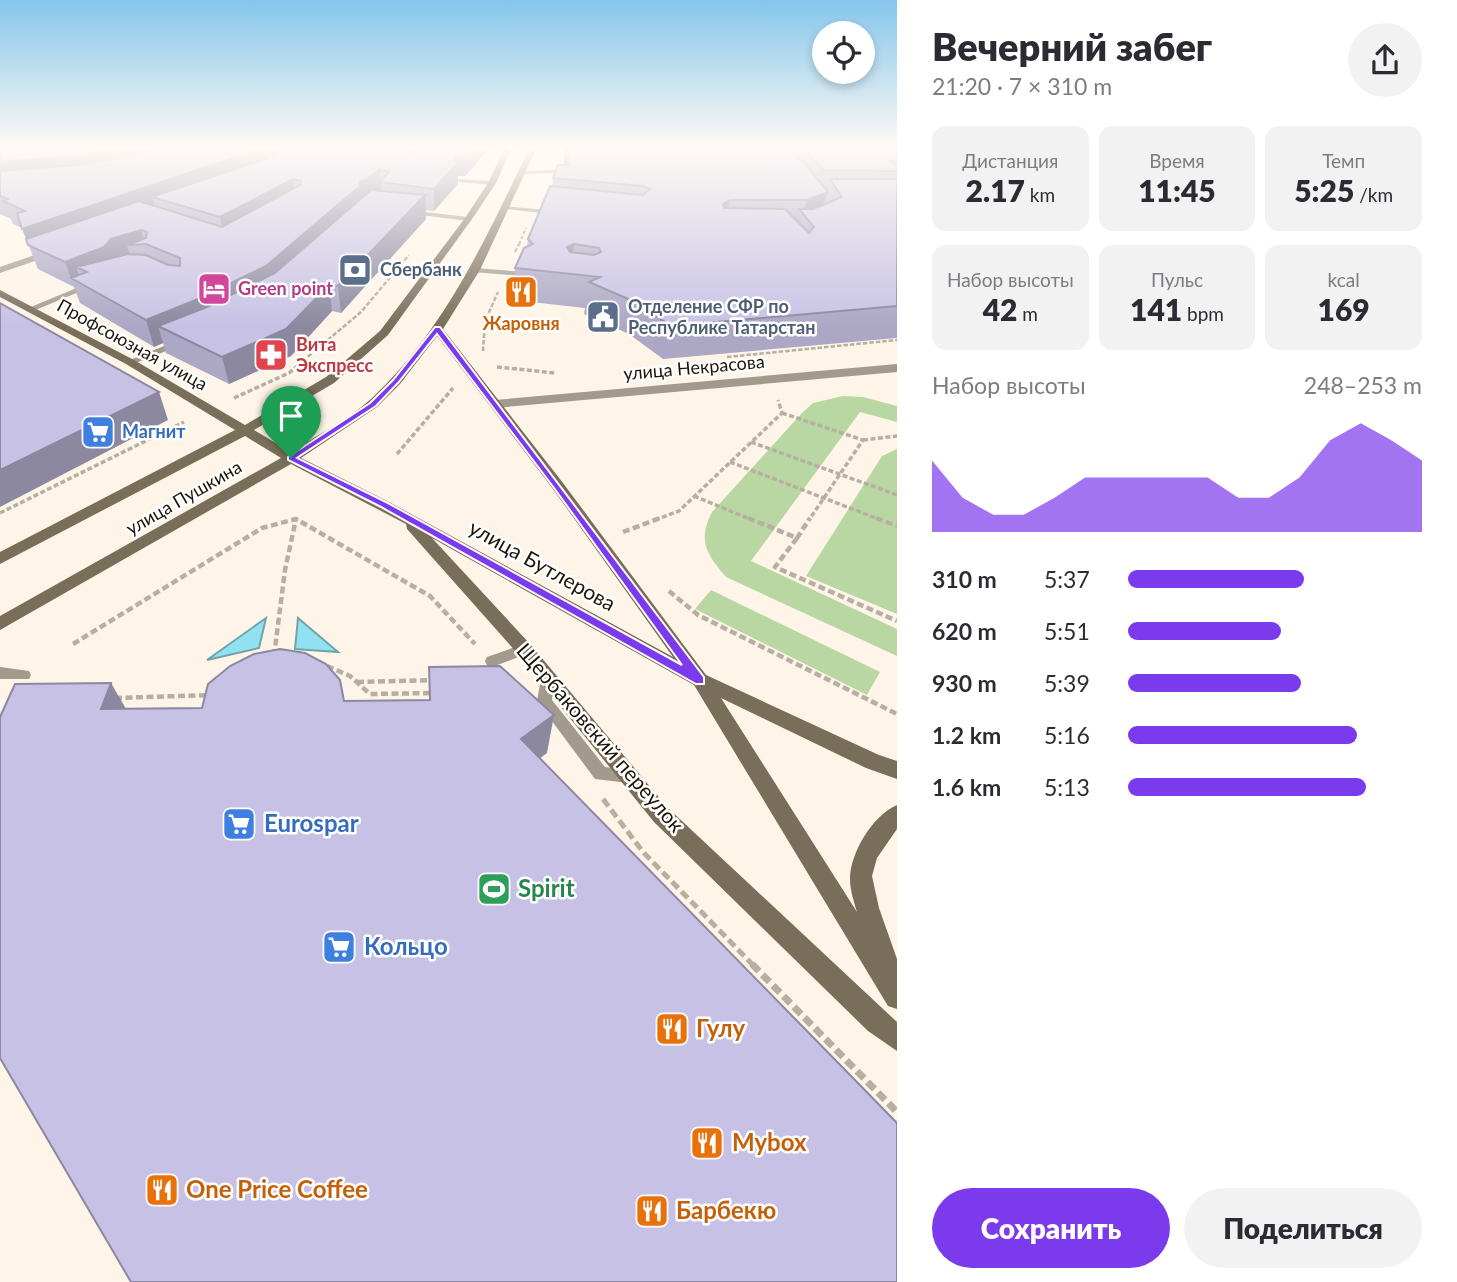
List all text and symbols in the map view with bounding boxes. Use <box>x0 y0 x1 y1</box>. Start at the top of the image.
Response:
map controls <box>812 21 875 84</box>
button: locate <box>812 21 875 84</box>
text: Вечерний забег <box>932 23 1212 69</box>
button: share <box>1348 23 1422 97</box>
text: 21:20 · 7 × 310 m <box>932 72 1112 100</box>
text: Дистанция <box>962 149 1058 172</box>
text: Время <box>1149 149 1205 172</box>
text: Темп <box>1322 149 1365 172</box>
text: 2.17 <box>966 172 1025 208</box>
text: 11:45 <box>1138 172 1216 208</box>
text: 5:25 <box>1294 172 1354 208</box>
text: km <box>1025 183 1055 206</box>
text: /km <box>1354 183 1393 206</box>
bank icon: Сбербанк <box>336 251 374 289</box>
place label: Сбербанк <box>380 258 462 280</box>
text: Набор высоты <box>947 268 1074 291</box>
text: Пульс <box>1151 268 1203 291</box>
text: kcal <box>1328 268 1360 291</box>
hotel icon: Green point <box>195 270 233 308</box>
restaurant icon: Жаровня <box>502 273 540 311</box>
place label: Green point <box>238 277 333 299</box>
text: 42 <box>983 291 1017 327</box>
text: 141 <box>1130 291 1182 327</box>
text: 169 <box>1318 291 1370 327</box>
street label: Профсоюзная улица <box>53 294 211 395</box>
place label: Отделение СФР по Республике Татарстан <box>628 295 815 338</box>
public building icon: Отделение СФР по Республике Татарстан <box>584 298 622 336</box>
text: m <box>1017 302 1038 325</box>
text: bpm <box>1182 302 1224 325</box>
place label: Жаровня <box>482 312 560 334</box>
place label: Вита Экспресс <box>296 333 374 376</box>
pharmacy icon: Вита Экспресс <box>252 336 290 374</box>
street label: улица Некрасова <box>622 350 765 384</box>
text: Набор высоты <box>932 371 1086 399</box>
text: 248–253 m <box>1304 371 1422 399</box>
pin <box>261 386 321 458</box>
icon: arrive <box>272 397 310 435</box>
supermarket icon: Магнит <box>79 413 117 451</box>
place label: Магнит <box>122 420 186 442</box>
street label: улица Пушкина <box>122 455 245 539</box>
street label: улица Бутлерова <box>465 514 620 615</box>
text: 310 m <box>932 565 997 593</box>
text: 5:37 <box>1044 565 1090 593</box>
text: 620 m <box>932 617 997 645</box>
text: 5:51 <box>1044 617 1090 645</box>
street label: Щербаковский переулок <box>512 637 690 837</box>
text: 930 m <box>932 669 997 697</box>
text: 5:39 <box>1044 669 1090 697</box>
text: 1.2 km <box>932 721 1001 749</box>
text: 5:16 <box>1044 721 1090 749</box>
text: 1.6 km <box>932 773 1001 801</box>
text: 5:13 <box>1044 773 1090 801</box>
supermarket icon: Eurospar <box>220 805 258 843</box>
place label: Eurospar <box>264 808 359 837</box>
sports icon: Spirit <box>475 870 513 908</box>
place label: Spirit <box>518 873 575 902</box>
supermarket icon: Кольцо <box>320 928 358 966</box>
place label: Кольцо <box>364 931 448 960</box>
restaurant icon: Гулу <box>653 1010 691 1048</box>
place label: Гулу <box>696 1013 746 1042</box>
restaurant icon: Mybox <box>688 1124 726 1162</box>
place label: Mybox <box>732 1127 807 1156</box>
restaurant icon: One Price Coffee <box>143 1171 181 1209</box>
place label: One Price Coffee <box>186 1174 368 1203</box>
button: Сохранить <box>932 1188 1170 1268</box>
button: Поделиться <box>1184 1188 1422 1268</box>
restaurant icon: Барбекю <box>633 1192 671 1230</box>
place label: Барбекю <box>676 1195 776 1224</box>

